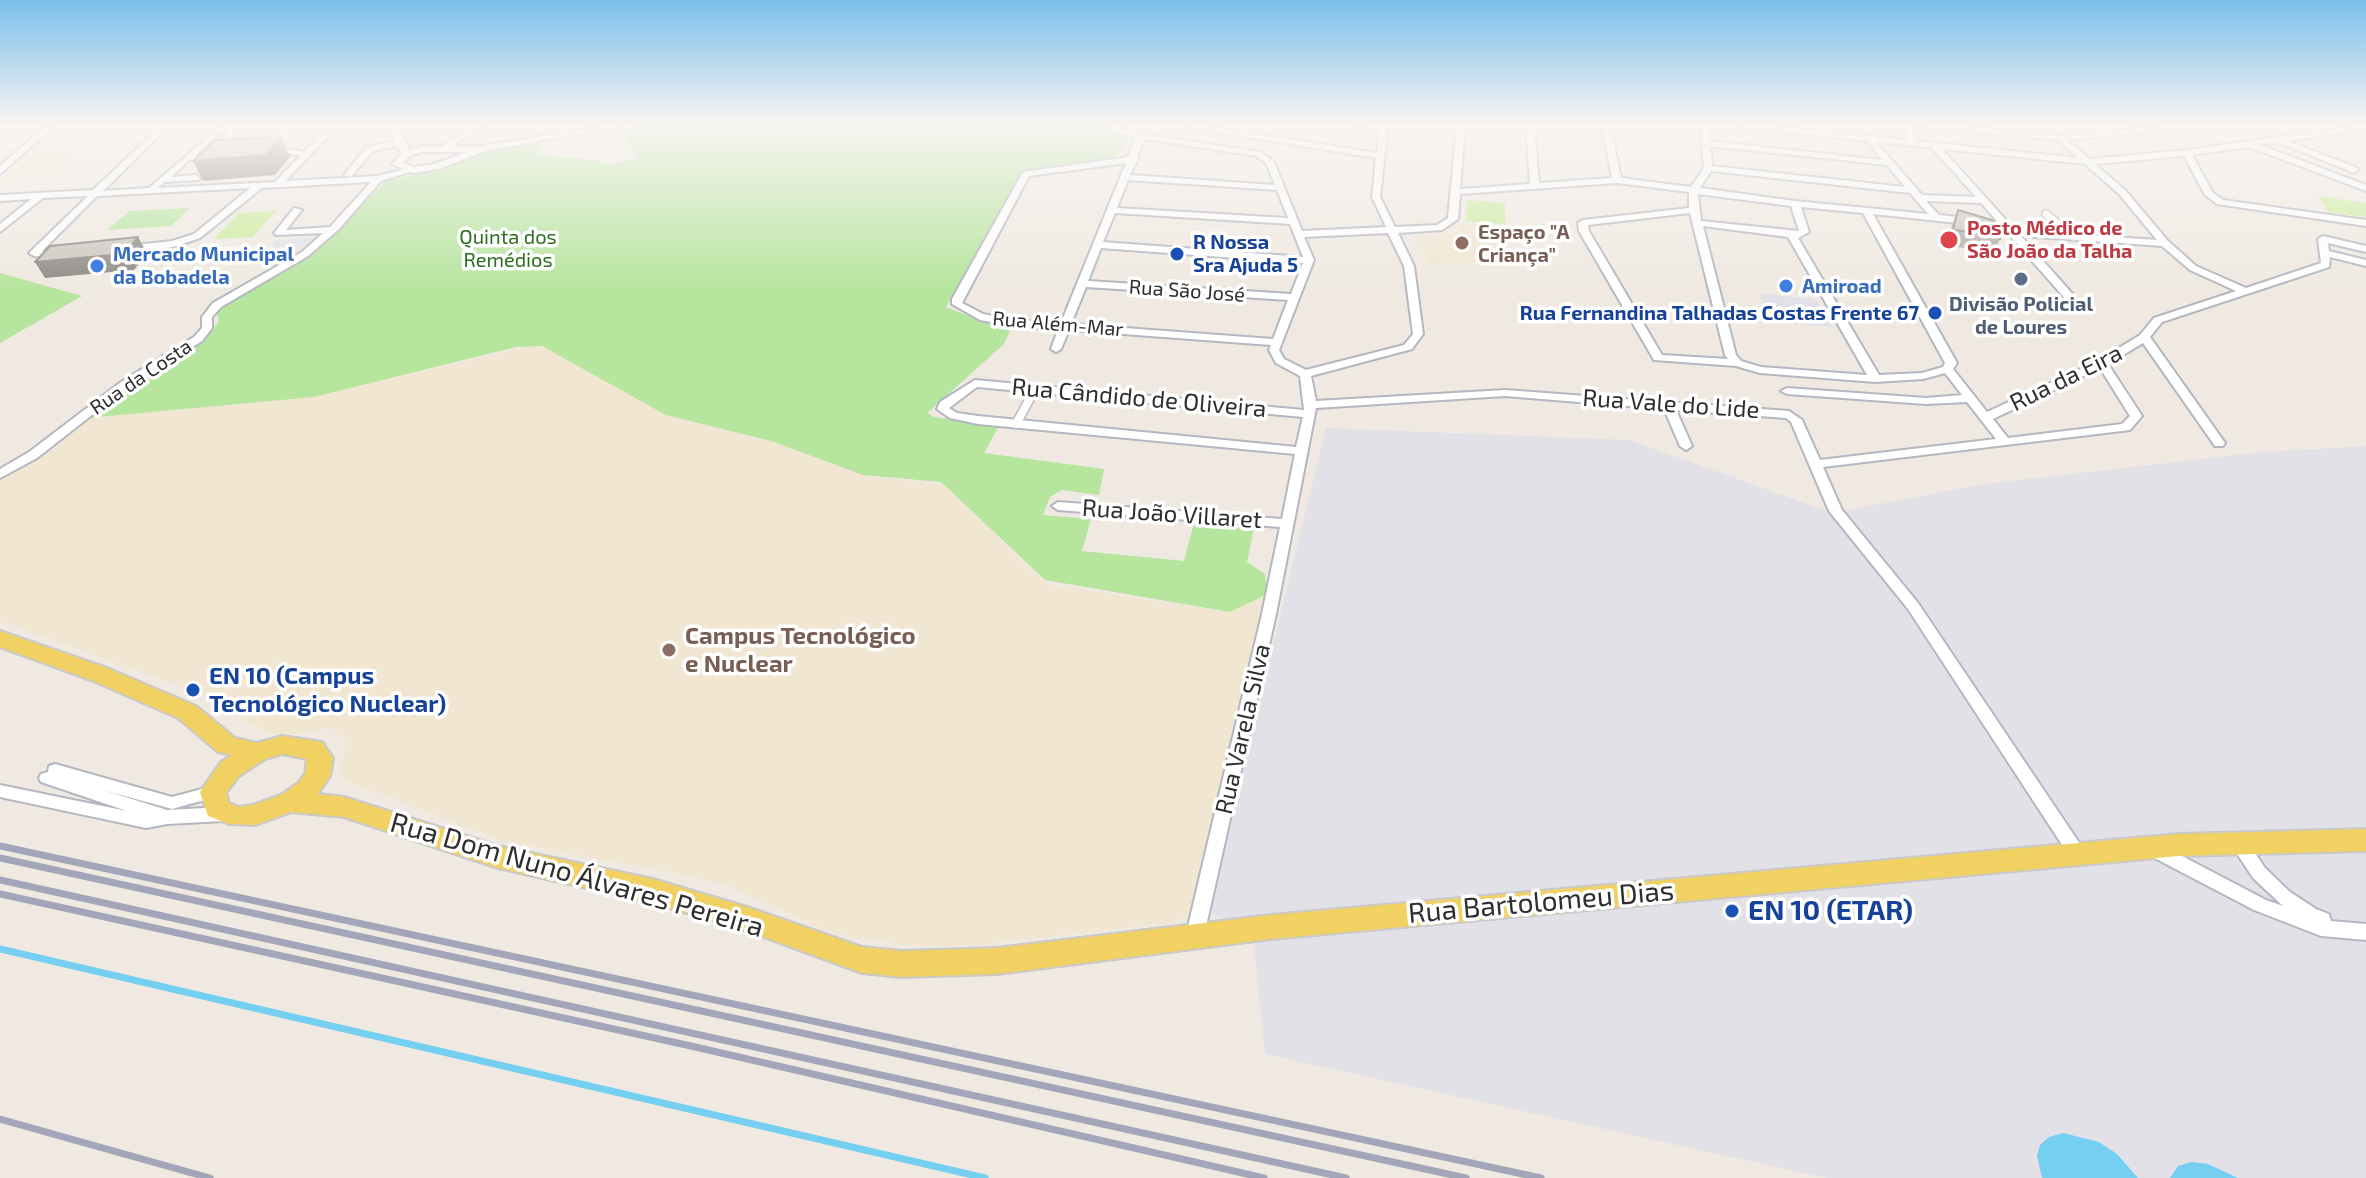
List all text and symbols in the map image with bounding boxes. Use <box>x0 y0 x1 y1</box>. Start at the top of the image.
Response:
place label: Posto Médico de São João da Talha <box>1967 216 2132 263</box>
place label: Espaço "A Criança" <box>1478 220 1570 267</box>
park label: Quinta dos Remédios <box>459 225 557 272</box>
marker: Posto Médico de São João da Talha <box>1938 229 1960 251</box>
place label: R Nossa Sra Ajuda 5 <box>1193 230 1298 277</box>
marker: Espaço "A Criança" <box>1453 234 1471 252</box>
place label: Mercado Municipal da Bobadela <box>113 242 294 289</box>
marker: R Nossa Sra Ajuda 5 <box>1168 245 1186 263</box>
marker: Mercado Municipal da Bobadela <box>88 257 106 275</box>
marker: Divisão Policial de Loures <box>2012 270 2030 288</box>
place label: Amiroad <box>1802 274 1882 298</box>
street label: Rua São José <box>1128 275 1246 307</box>
marker: Amiroad <box>1777 277 1795 295</box>
place label: Divisão Policial de Loures <box>1949 292 2093 339</box>
place label: Rua Fernandina Talhadas Costas Frente 67 <box>1520 301 1919 325</box>
marker: Rua Fernandina Talhadas Costas Frente 67 <box>1926 304 1944 322</box>
street label: Rua Além-Mar <box>992 306 1124 342</box>
street label: Rua da Costa <box>86 334 196 420</box>
street label: Rua da Eira <box>2005 338 2127 418</box>
street label: Rua Cândido de Oliveira <box>1010 373 1268 423</box>
street label: Rua Vale do Lide <box>1582 383 1760 425</box>
street label: Rua João Villaret <box>1081 493 1263 535</box>
place label: Campus Tecnológico e Nuclear <box>685 622 916 678</box>
marker: Campus Tecnológico e Nuclear <box>660 641 678 659</box>
street label: Rua Varela Silva <box>1209 641 1277 817</box>
place label: EN 10 (Campus Tecnológico Nuclear) <box>209 662 446 718</box>
marker: EN 10 (Campus Tecnológico Nuclear) <box>184 681 202 699</box>
street label: Rua Dom Nuno Álvares Pereira <box>387 806 767 944</box>
street label: Rua Bartolomeu Dias <box>1407 874 1675 930</box>
place label: EN 10 (ETAR) <box>1748 894 1913 928</box>
marker: EN 10 (ETAR) <box>1723 902 1741 920</box>

